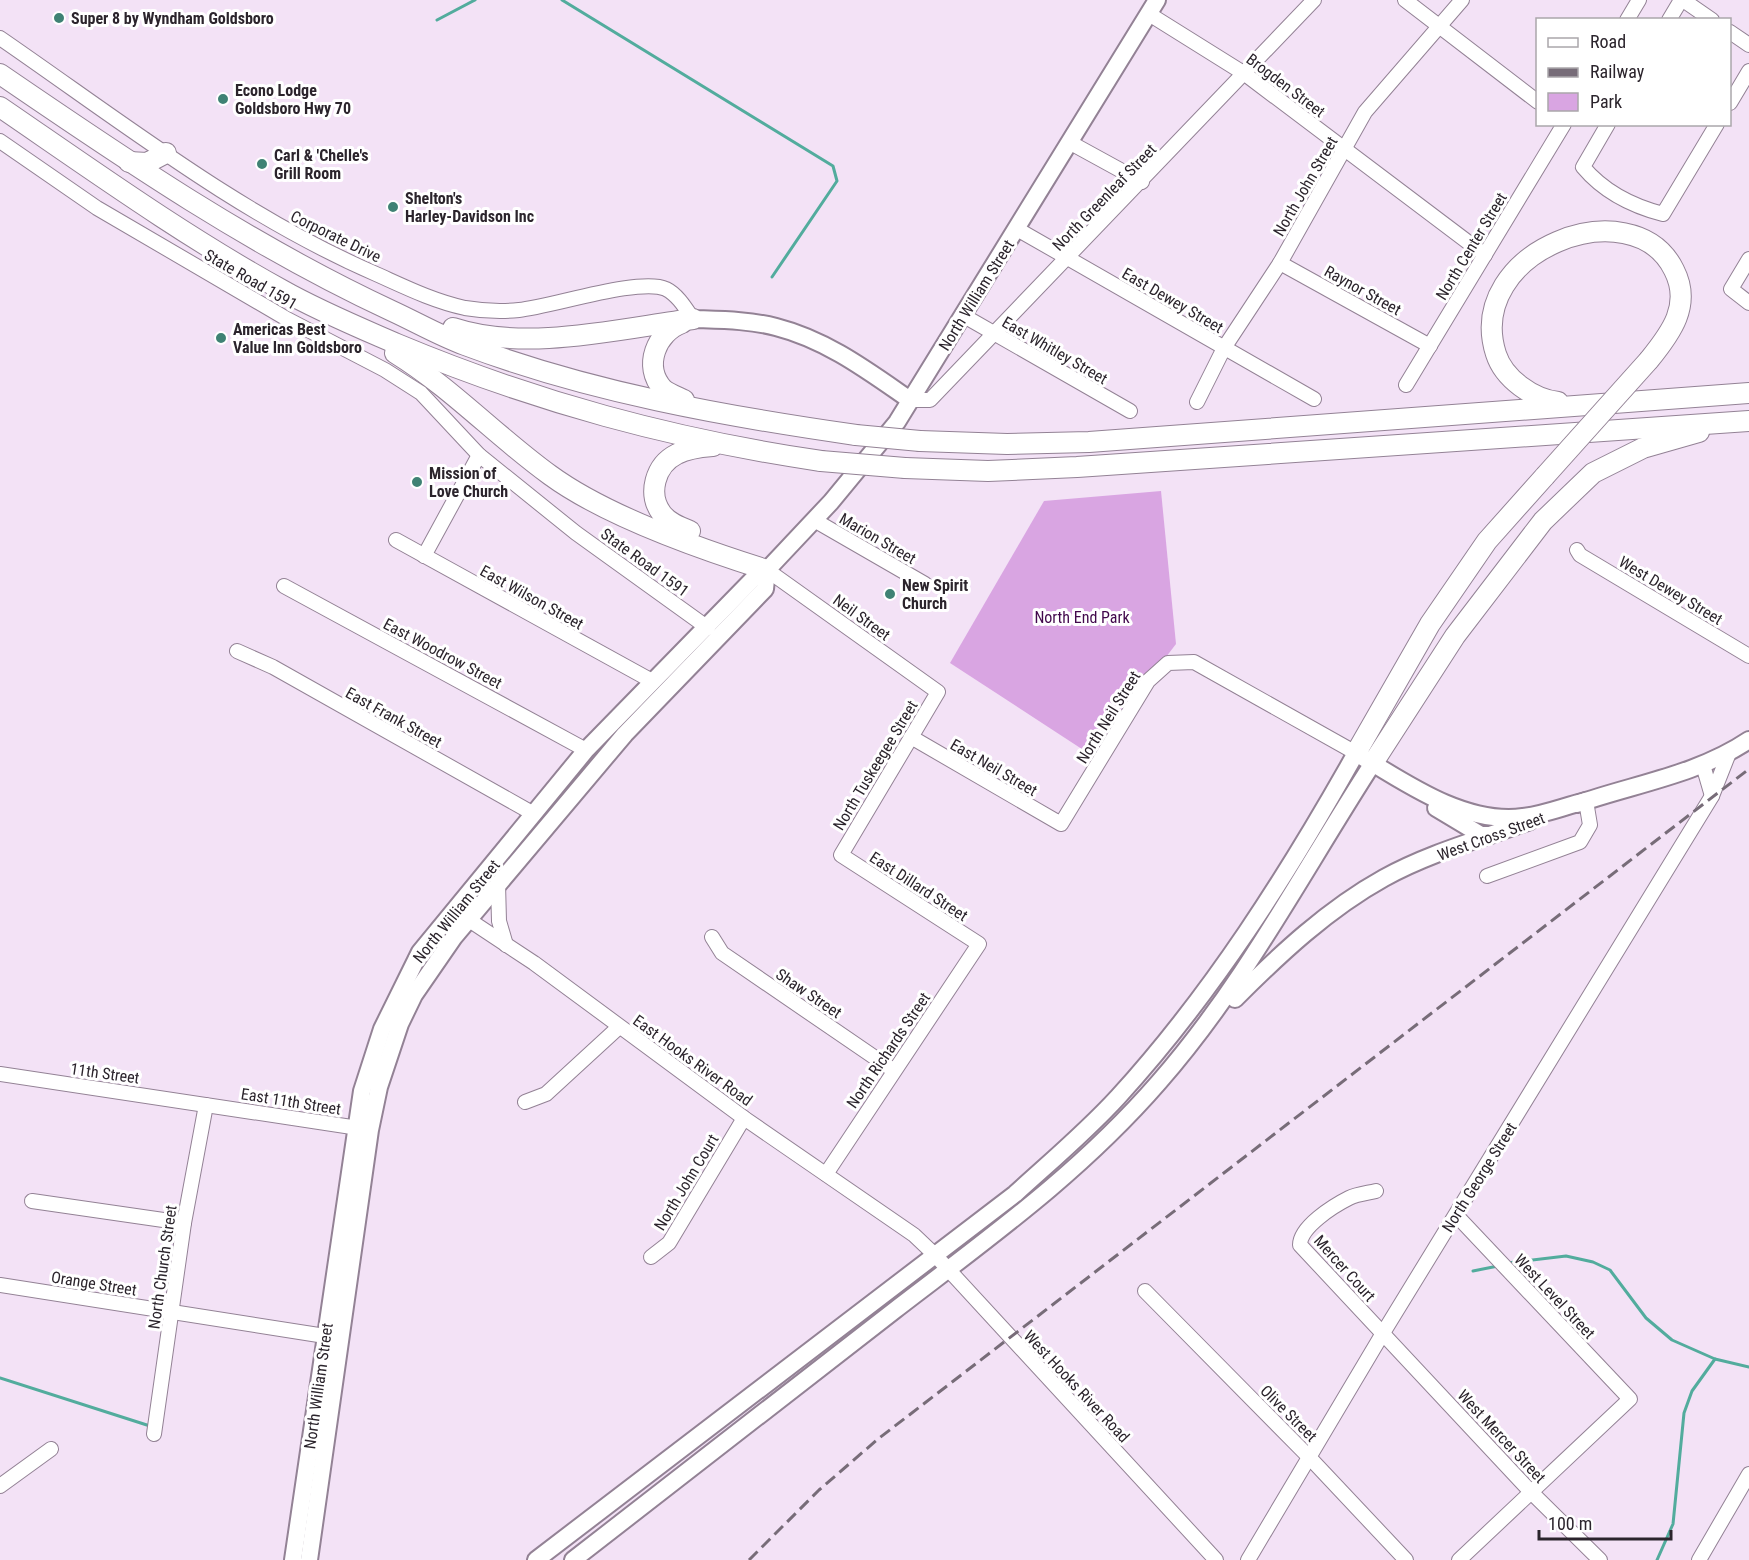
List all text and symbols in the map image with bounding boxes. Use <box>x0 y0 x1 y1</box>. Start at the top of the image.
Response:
place label: Super 8 by Wyndham Goldsboro <box>71 9 274 28</box>
marker: Super 8 by Wyndham Goldsboro <box>52 11 66 25</box>
legend <box>1536 18 1731 126</box>
text: Road <box>1590 31 1626 52</box>
street label: Brogden Street <box>1243 50 1329 121</box>
text: Railway <box>1590 61 1645 82</box>
place label: Econo Lodge Goldsboro Hwy 70 <box>235 81 351 118</box>
text: Park <box>1590 91 1622 112</box>
marker: Econo Lodge Goldsboro Hwy 70 <box>216 92 230 106</box>
street label: North John Street <box>1269 133 1342 239</box>
street label: North Greenleaf Street <box>1048 140 1160 255</box>
place label: Carl & 'Chelle's Grill Room <box>274 146 369 183</box>
marker: Carl & 'Chelle's Grill Room <box>255 157 269 171</box>
place label: Shelton's Harley-Davidson Inc <box>405 189 534 226</box>
street label: North Center Street <box>1432 189 1511 303</box>
marker: Shelton's Harley-Davidson Inc <box>386 200 400 214</box>
street label: Corporate Drive <box>288 206 384 266</box>
street label: North William Street <box>935 236 1018 354</box>
street label: State Road 1591 <box>201 245 301 314</box>
street label: Raynor Street <box>1321 262 1405 319</box>
street label: East Dewey Street <box>1119 264 1227 337</box>
street label: East Whitley Street <box>999 313 1111 388</box>
place label: Americas Best Value Inn Goldsboro <box>233 320 362 357</box>
marker: Americas Best Value Inn Goldsboro <box>214 331 228 345</box>
place label: Mission of Love Church <box>429 464 508 501</box>
marker: Mission of Love Church <box>410 475 424 489</box>
street label: Marion Street <box>836 509 920 568</box>
street label: State Road 1591 <box>597 524 692 601</box>
street label: West Dewey Street <box>1616 552 1726 629</box>
street label: East Wilson Street <box>477 561 587 634</box>
place label: New Spirit Church <box>902 576 968 613</box>
marker: New Spirit Church <box>883 587 897 601</box>
street label: Neil Street <box>829 590 894 645</box>
park label: North End Park <box>1034 608 1130 627</box>
street label: East Woodrow Street <box>380 614 506 693</box>
street label: North Neil Street <box>1072 667 1145 767</box>
street label: East Frank Street <box>342 683 445 752</box>
street label: North Tuskeegee Street <box>829 697 922 833</box>
street label: East Neil Street <box>947 735 1041 800</box>
street label: West Cross Street <box>1435 808 1548 865</box>
street label: East Dillard Street <box>866 848 971 925</box>
street label: North William Street <box>409 856 504 967</box>
street label: Shaw Street <box>772 964 845 1022</box>
street label: North Richards Street <box>843 989 934 1112</box>
street label: East Hooks River Road <box>629 1011 756 1110</box>
street label: 11th Street <box>69 1059 141 1088</box>
street label: East 11th Street <box>240 1084 342 1119</box>
street label: North George Street <box>1438 1119 1521 1236</box>
street label: North John Court <box>650 1130 723 1234</box>
street label: North Church Street <box>144 1204 181 1330</box>
street label: Mercer Court <box>1310 1231 1379 1306</box>
street label: West Level Street <box>1510 1250 1599 1343</box>
street label: Orange Street <box>50 1267 138 1300</box>
street label: North William Street <box>300 1322 337 1450</box>
street label: West Hooks River Road <box>1020 1326 1134 1446</box>
street label: Olive Street <box>1256 1381 1321 1446</box>
street label: West Mercer Street <box>1454 1386 1550 1487</box>
scale bar <box>1539 1503 1671 1541</box>
text: 100 m <box>1548 1513 1592 1534</box>

